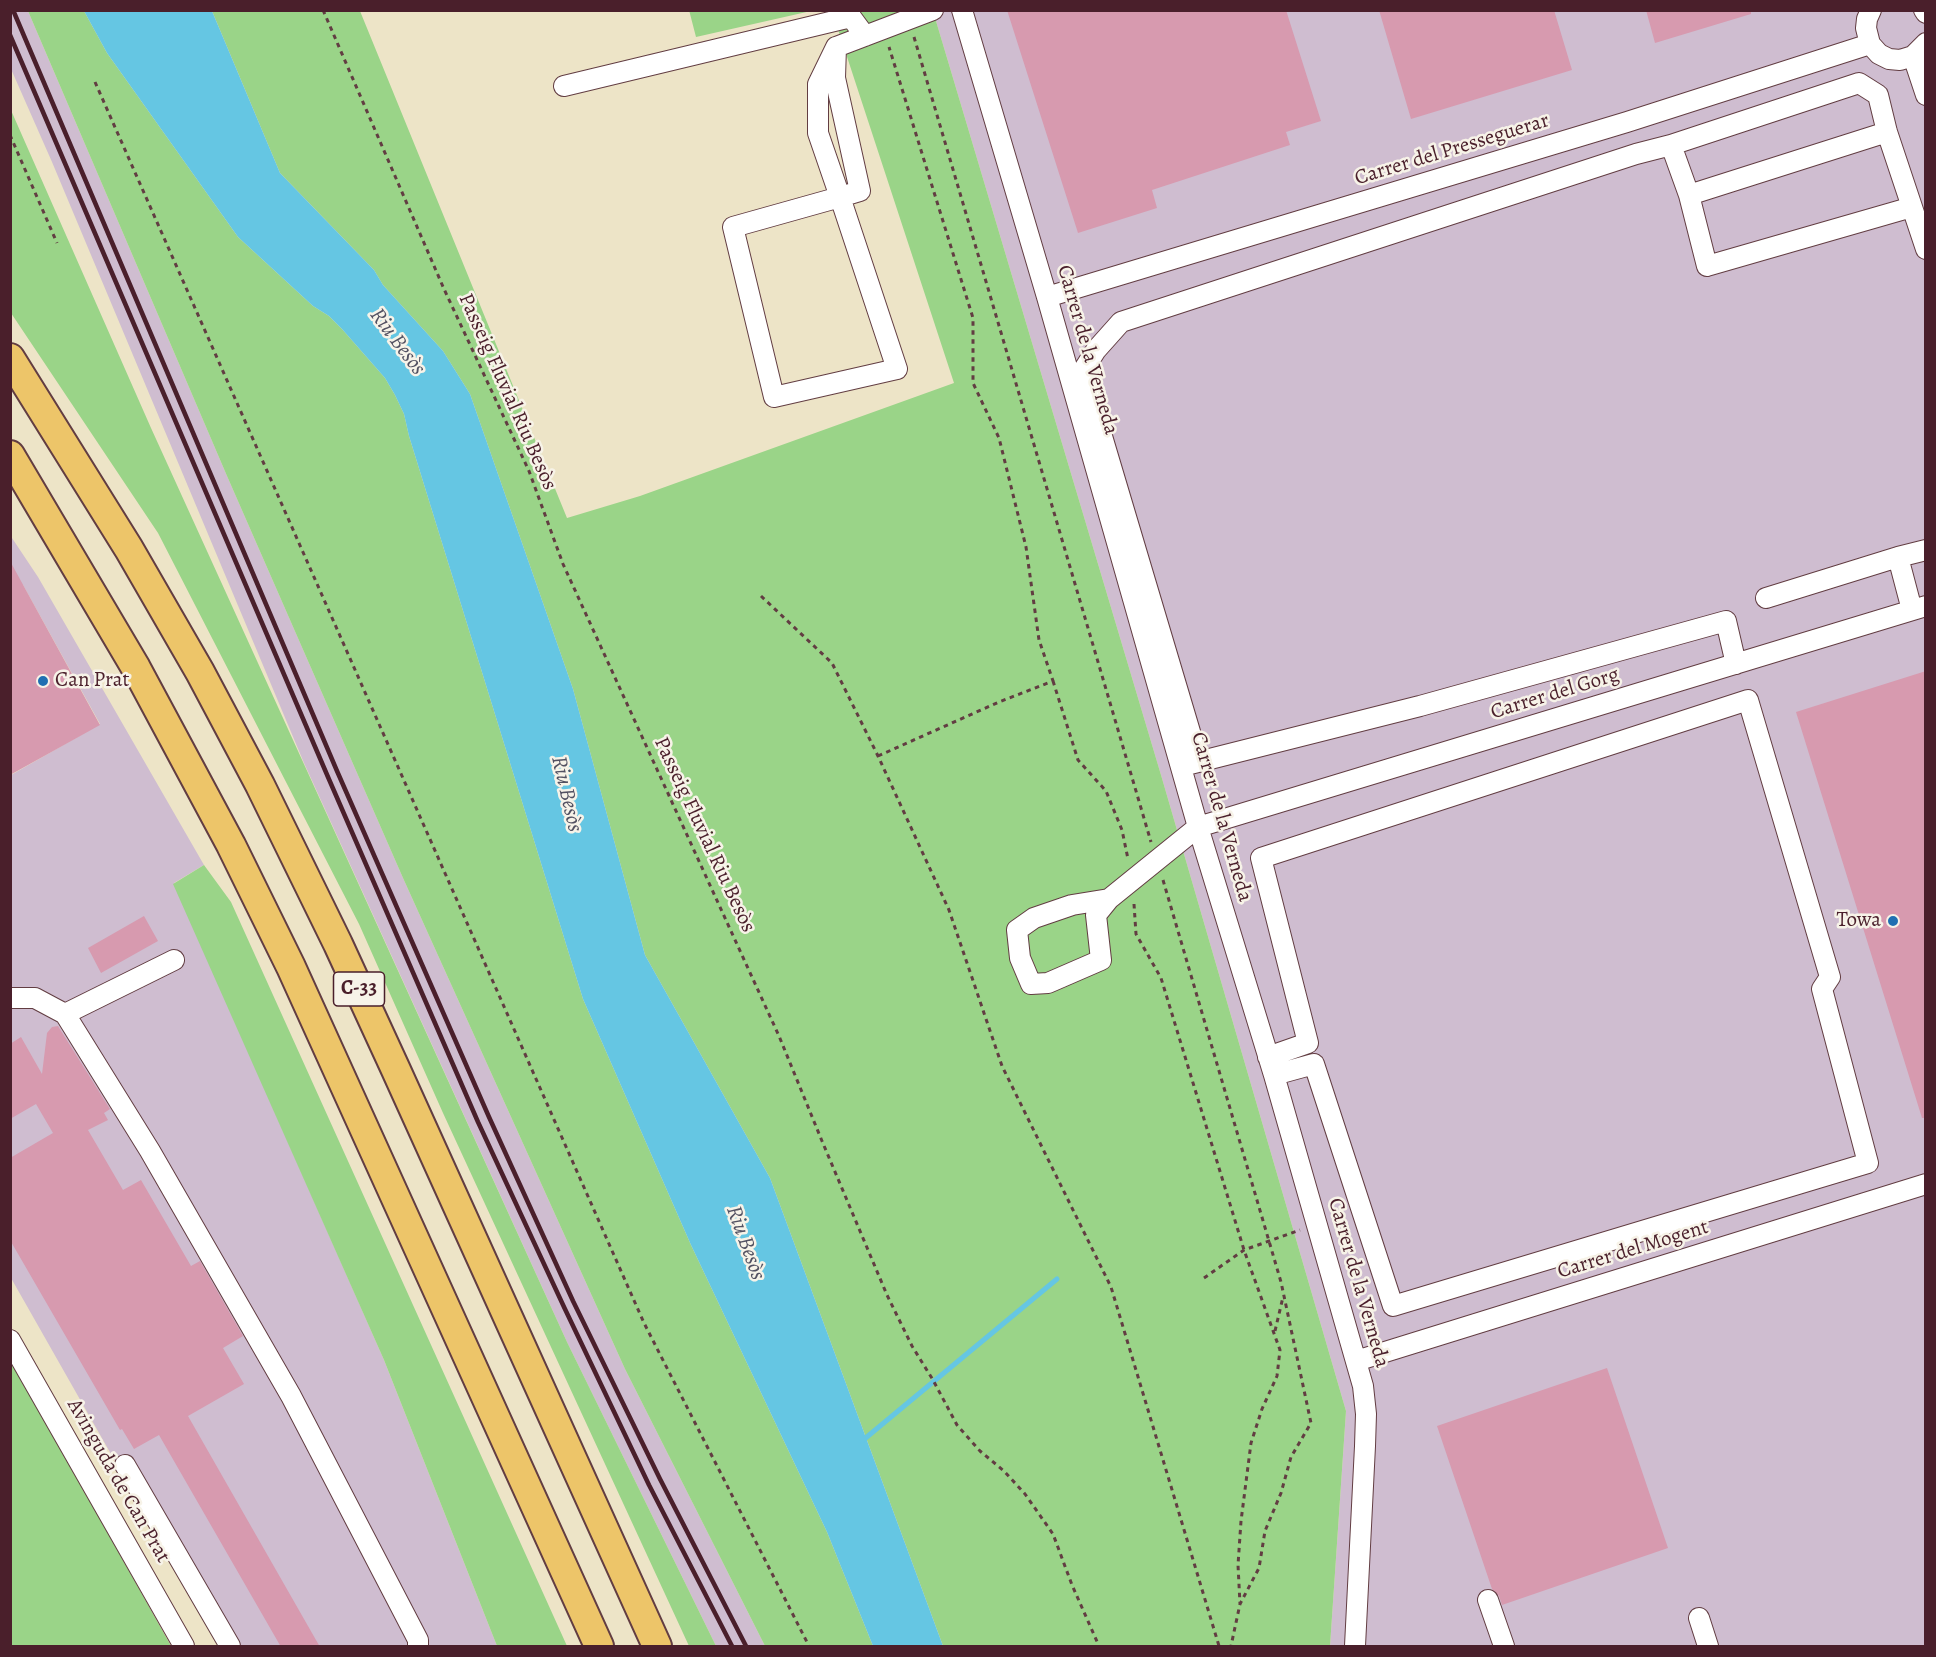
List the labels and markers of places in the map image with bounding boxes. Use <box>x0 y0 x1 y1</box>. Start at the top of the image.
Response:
place label: Can Prat <box>55 668 130 694</box>
marker: Can Prat <box>36 674 50 688</box>
place label: Towa <box>1836 908 1881 934</box>
marker: Towa <box>1886 914 1900 928</box>

